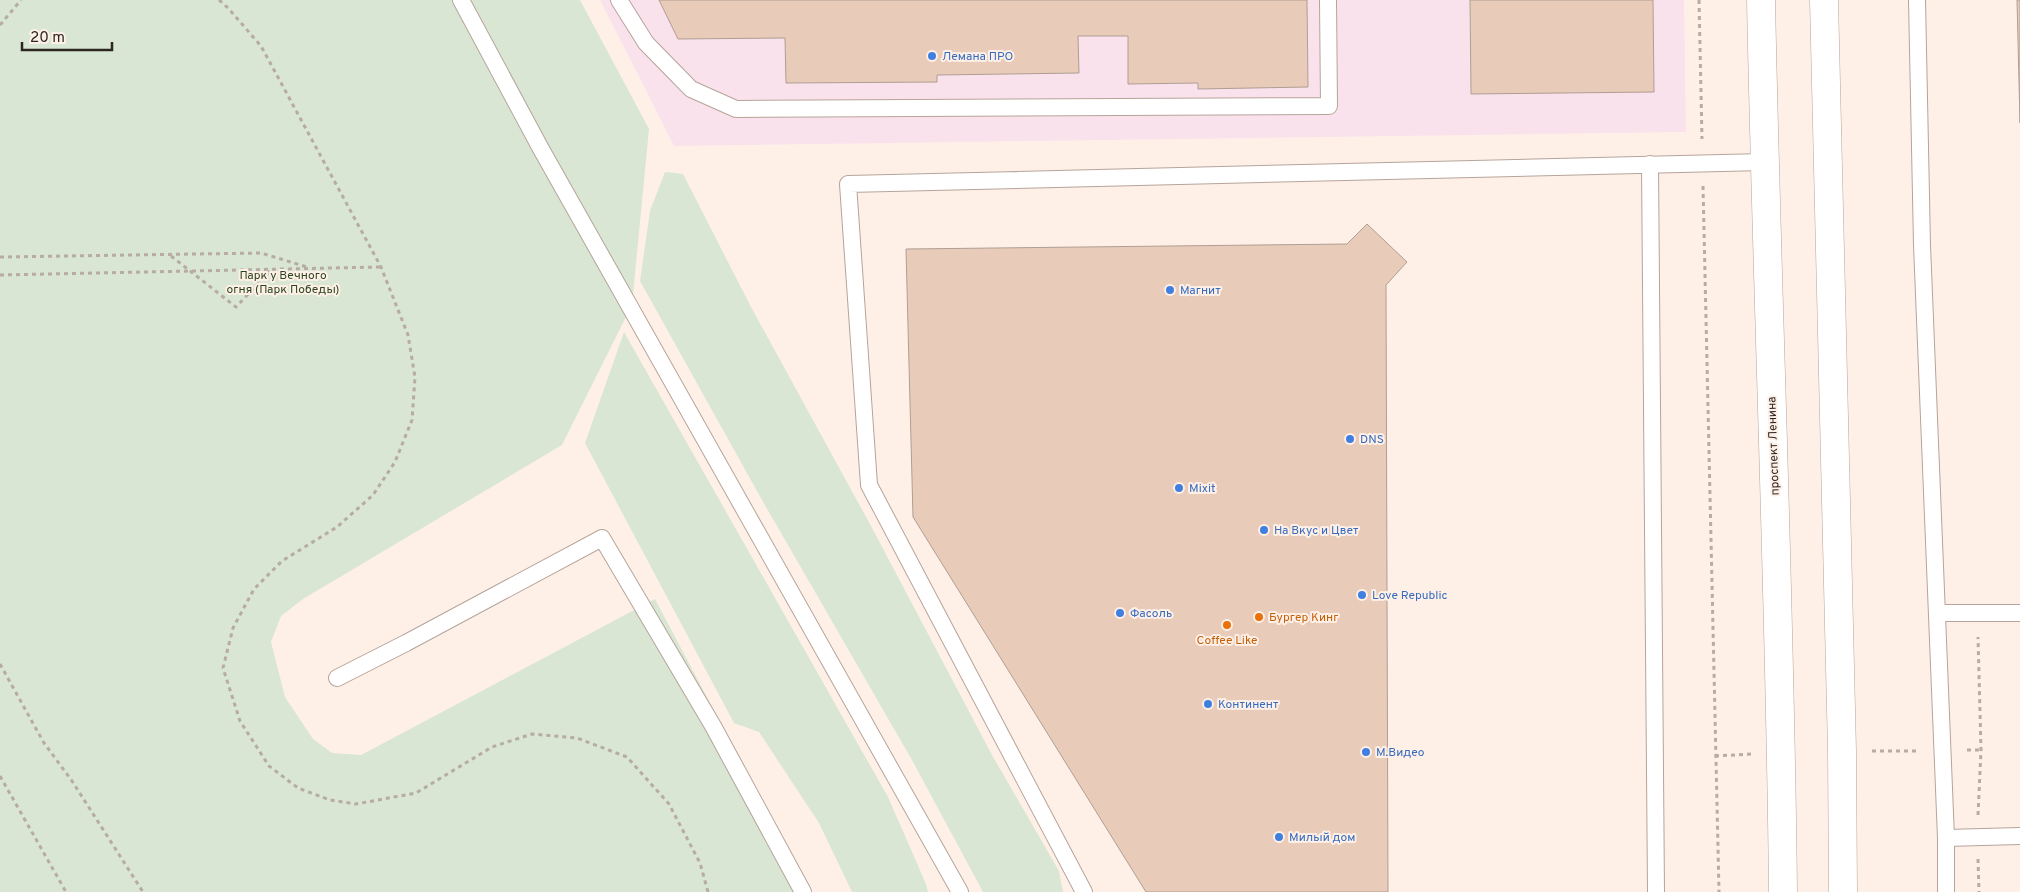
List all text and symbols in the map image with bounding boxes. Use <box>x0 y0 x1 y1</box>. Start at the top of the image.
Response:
scale bar <box>22 20 112 52</box>
text: 20 m <box>30 29 65 48</box>
place label: Лемана ПРО <box>942 49 1013 65</box>
marker: Лемана ПРО <box>926 50 938 62</box>
park label: Парк у Вечного огня (Парк Победы) <box>227 268 339 298</box>
place label: Магнит <box>1180 283 1221 299</box>
marker: Магнит <box>1164 284 1176 296</box>
street label: проспект Ленина <box>1764 396 1784 496</box>
place label: DNS <box>1360 432 1384 448</box>
marker: DNS <box>1344 433 1356 445</box>
place label: Mixit <box>1189 481 1215 497</box>
marker: Mixit <box>1173 482 1185 494</box>
place label: На Вкус и Цвет <box>1274 523 1359 539</box>
marker: На Вкус и Цвет <box>1258 524 1270 536</box>
place label: Love Republic <box>1372 588 1447 604</box>
marker: Love Republic <box>1356 589 1368 601</box>
place label: Фасоль <box>1130 606 1172 622</box>
marker: Фасоль <box>1114 607 1126 619</box>
place label: Бургер Кинг <box>1269 610 1338 626</box>
marker: Бургер Кинг <box>1253 611 1265 623</box>
marker: Coffee Like <box>1221 619 1233 631</box>
place label: Coffee Like <box>1197 633 1257 649</box>
place label: Континент <box>1218 697 1279 713</box>
marker: Континент <box>1202 698 1214 710</box>
place label: М.Видео <box>1376 745 1425 761</box>
marker: М.Видео <box>1360 746 1372 758</box>
place label: Милый дом <box>1289 830 1355 846</box>
marker: Милый дом <box>1273 831 1285 843</box>

